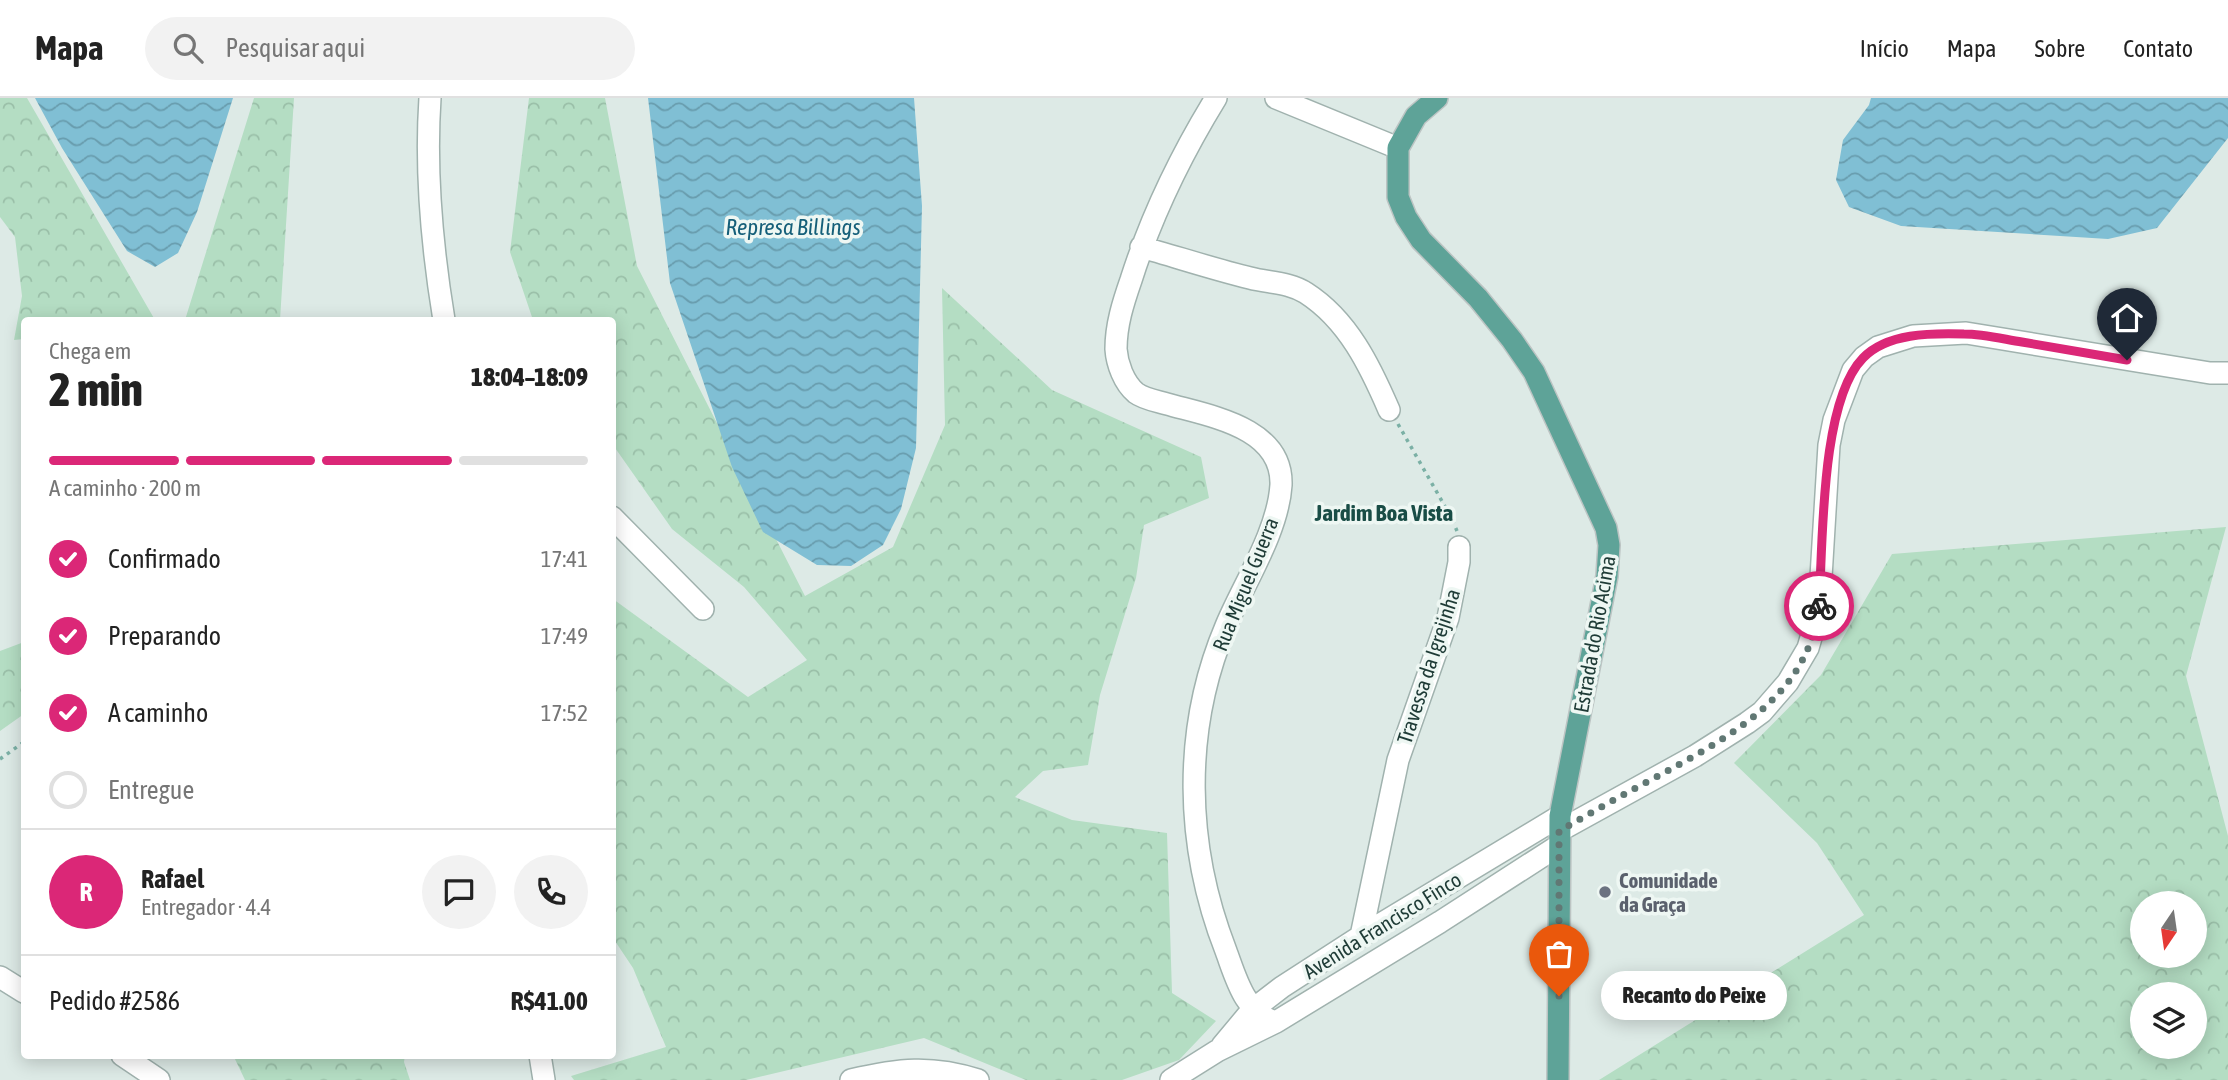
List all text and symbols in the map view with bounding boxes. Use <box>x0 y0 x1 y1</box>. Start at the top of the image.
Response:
search box <box>145 17 635 80</box>
text: Mapa <box>35 29 103 67</box>
icon: search <box>169 29 207 67</box>
text: Pesquisar aqui <box>225 33 365 63</box>
text: Início <box>1860 35 1909 62</box>
text: Mapa <box>1947 35 1997 62</box>
text: Sobre <box>2035 35 2085 62</box>
text: Contato <box>2123 35 2193 62</box>
water label: Represa Billings <box>725 214 861 240</box>
pin <box>2097 288 2157 360</box>
icon: home <box>2108 299 2146 337</box>
text: Chega em <box>49 338 131 364</box>
text: 18:04–18:09 <box>471 362 588 392</box>
text: 2 min <box>49 363 143 416</box>
text: A caminho · 200 m <box>49 475 201 501</box>
district label: Jardim Boa Vista <box>1314 500 1453 526</box>
street label: Rua Miguel Guerra <box>1207 514 1283 654</box>
icon: check <box>49 540 87 578</box>
text: Confirmado <box>108 544 221 574</box>
text: 17:41 <box>541 546 588 572</box>
street label: Estrada do Rio Acima <box>1568 554 1620 714</box>
courier <box>1784 571 1854 641</box>
street label: Travessa da Igrejinha <box>1392 586 1464 746</box>
icon: bike <box>1800 587 1838 625</box>
icon: check <box>49 617 87 655</box>
text: Preparando <box>108 621 221 651</box>
text: 17:49 <box>541 623 588 649</box>
icon: check <box>49 694 87 732</box>
text: A caminho <box>108 698 208 728</box>
text: 17:52 <box>541 700 588 726</box>
text: Entregue <box>108 775 194 805</box>
button: chat <box>422 855 496 929</box>
button: phone <box>514 855 588 929</box>
text: Rafael <box>141 864 204 894</box>
street label: Avenida Francisco Finco <box>1299 867 1465 983</box>
place label: Comunidade da Graça <box>1619 868 1718 916</box>
text: R <box>79 877 93 907</box>
marker: Comunidade da Graça <box>1597 884 1613 900</box>
north arrow <box>2130 891 2207 968</box>
map controls <box>2130 891 2207 1059</box>
text: Entregador · 4.4 <box>141 894 271 920</box>
pin <box>1529 924 1589 996</box>
icon: bag <box>1540 935 1578 973</box>
callout: Recanto do Peixe <box>1601 972 1786 1020</box>
text: Recanto do Peixe <box>1622 982 1766 1008</box>
button: layers <box>2130 982 2207 1059</box>
text: Pedido #2586 <box>49 986 180 1016</box>
text: R$41.00 <box>511 986 588 1016</box>

